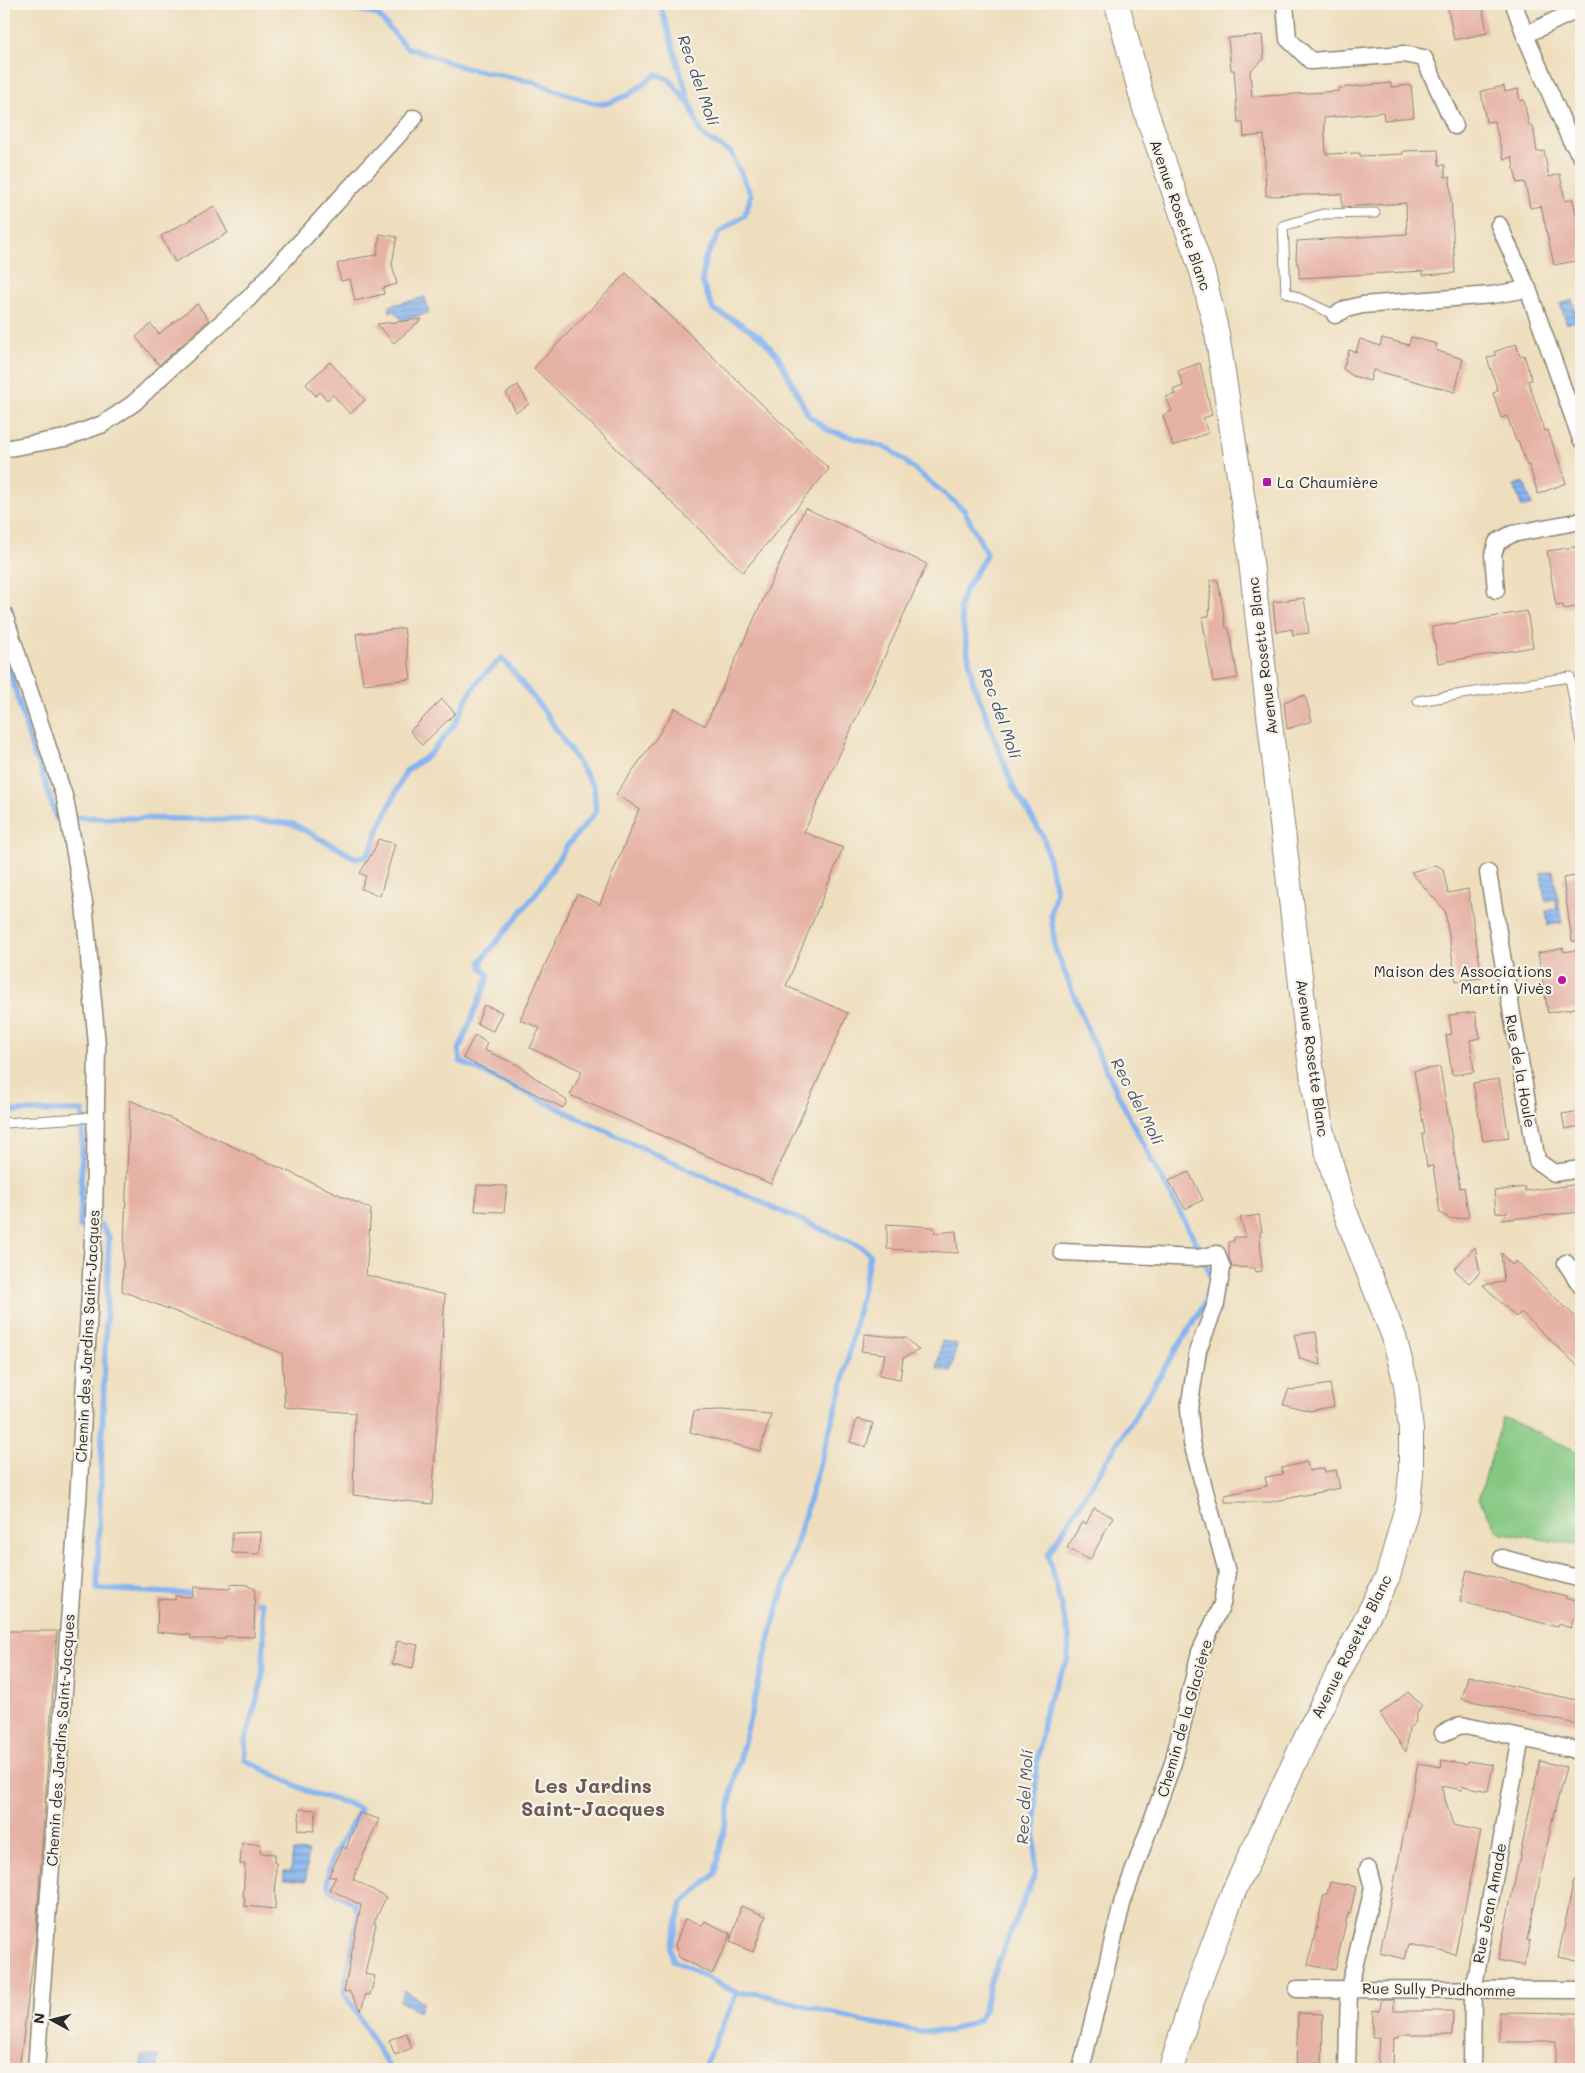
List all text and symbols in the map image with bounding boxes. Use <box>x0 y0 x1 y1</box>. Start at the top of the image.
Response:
water label: Rec del Molí <box>674 32 725 129</box>
street label: Avenue Rosette Blanc <box>1146 137 1216 293</box>
place label: La Chaumière <box>1277 472 1378 492</box>
marker: La Chaumière <box>1261 476 1273 488</box>
street label: Avenue Rosette Blanc <box>1242 576 1282 736</box>
water label: Rec del Molí <box>976 665 1027 762</box>
place label: Maison des Associations Martin Vivès <box>1374 961 1552 998</box>
marker: Maison des Associations Martin Vivès <box>1556 974 1568 986</box>
street label: Avenue Rosette Blanc <box>1292 978 1334 1138</box>
street label: Rue de la Houle <box>1501 1013 1541 1129</box>
water label: Rec del Molí <box>1107 1054 1169 1149</box>
street label: Chemin des Jardins Saint-Jacques <box>70 1209 104 1463</box>
street label: Avenue Rosette Blanc <box>1306 1571 1396 1721</box>
street label: Chemin des Jardins Saint-Jacques <box>41 1613 79 1867</box>
street label: Chemin de la Glacière <box>1152 1637 1216 1799</box>
water label: Rec del Molí <box>1011 1748 1037 1845</box>
district label: Les Jardins Saint-Jacques <box>521 1772 665 1821</box>
street label: Rue Jean Amade <box>1468 1841 1510 1965</box>
street label: Rue Sully Prudhomme <box>1362 1978 1516 2000</box>
north arrow <box>28 1996 78 2046</box>
text: N <box>29 2012 49 2025</box>

